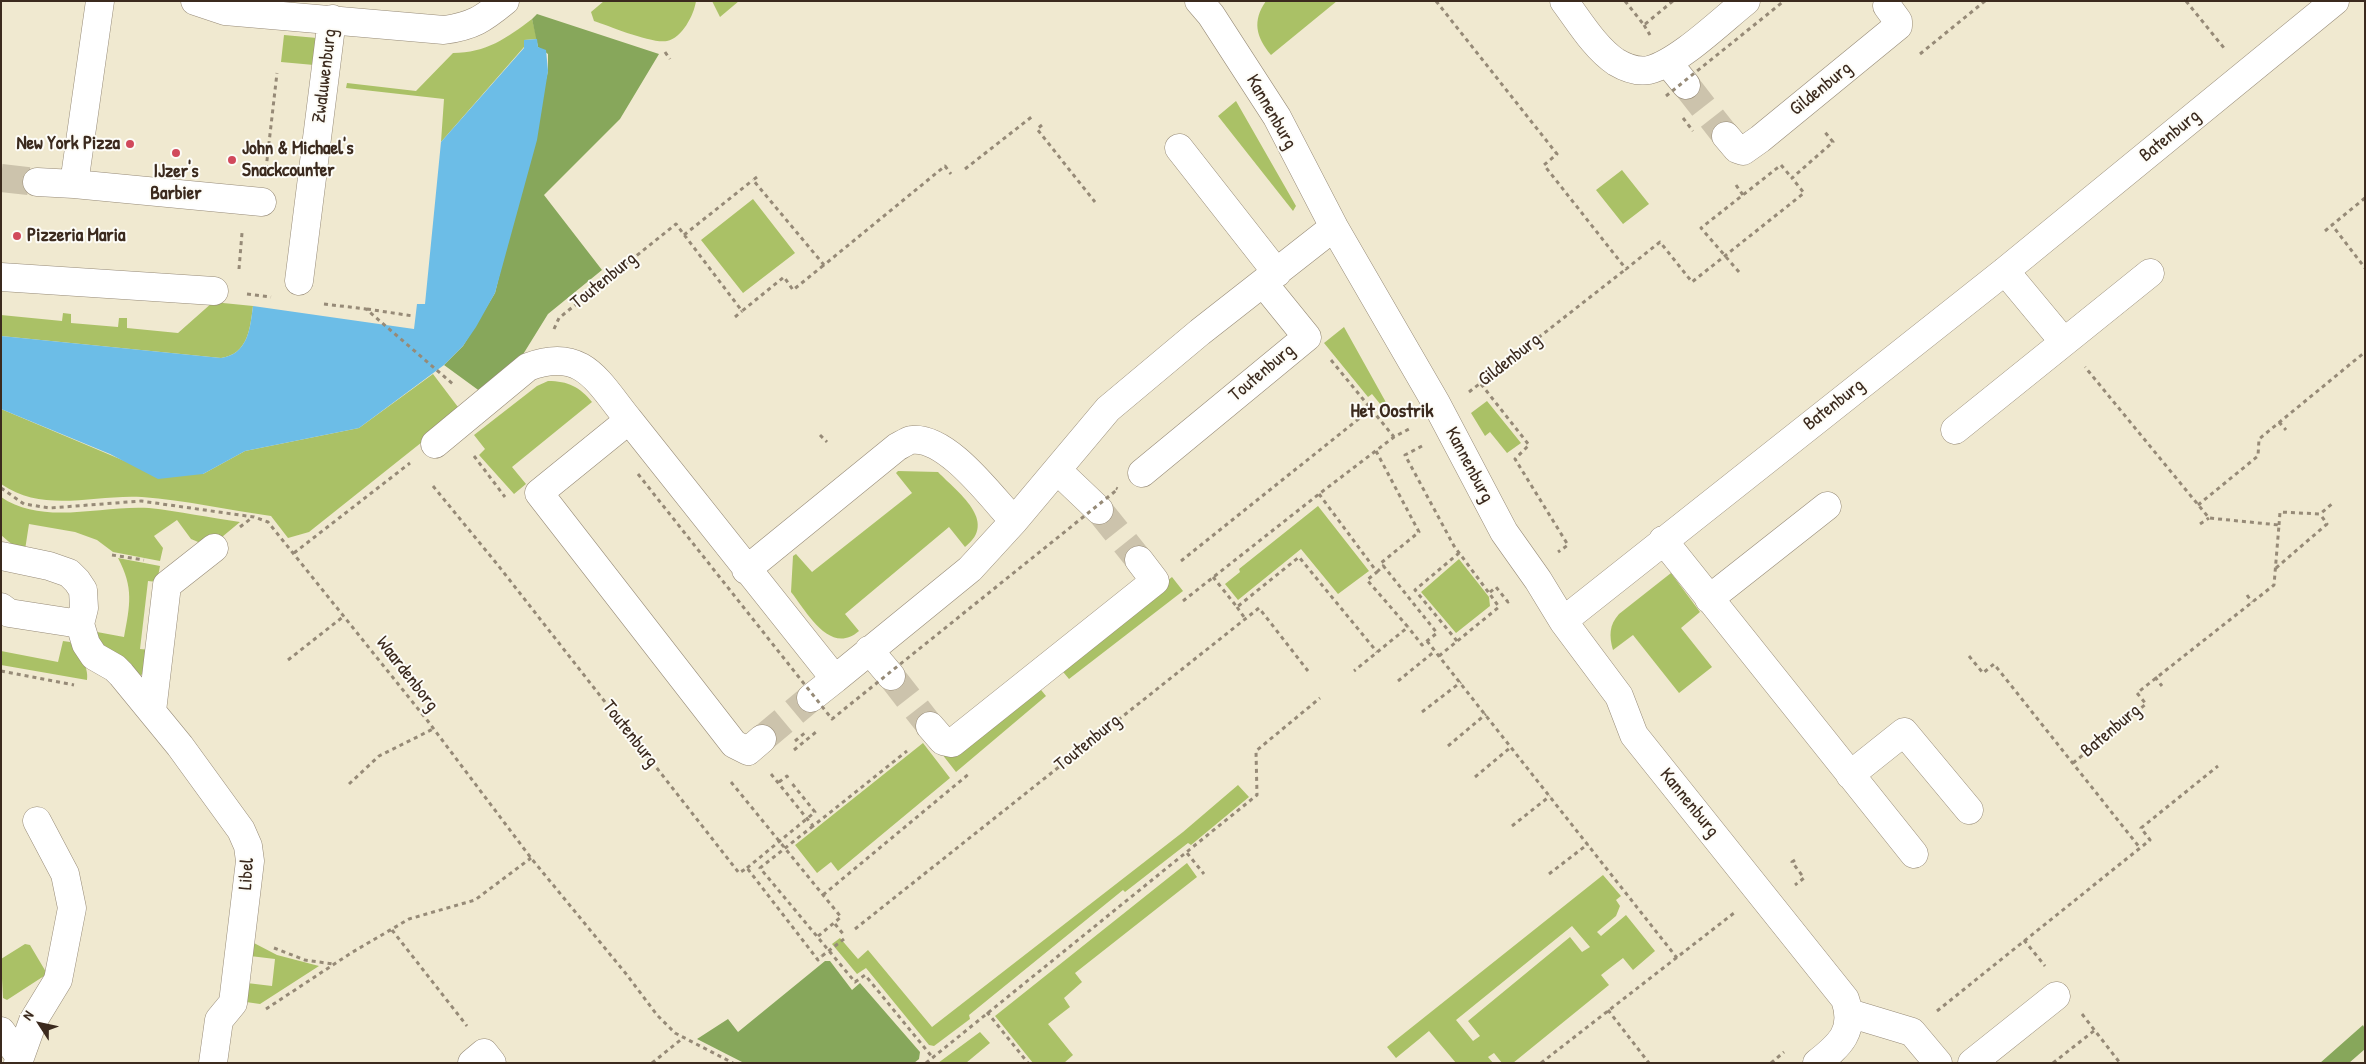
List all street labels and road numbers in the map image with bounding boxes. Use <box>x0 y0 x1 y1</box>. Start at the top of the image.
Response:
street label: Zwaluwenburg <box>308 28 342 124</box>
street label: Gildenburg <box>1785 57 1857 121</box>
street label: Kannenburg <box>1241 71 1301 153</box>
street label: Batenburg <box>2135 105 2205 167</box>
street label: Toutenburg <box>567 248 641 314</box>
street label: Gildenburg <box>1474 328 1546 392</box>
street label: Toutenburg <box>1225 339 1299 407</box>
street label: Batenburg <box>1799 374 1869 436</box>
street label: Kannenburg <box>1440 423 1498 507</box>
street label: Waardenborg <box>371 632 443 716</box>
street label: Toutenburg <box>597 696 663 772</box>
street label: Batenburg <box>2076 699 2146 763</box>
street label: Toutenburg <box>1051 710 1125 776</box>
street label: Kannenburg <box>1654 764 1724 842</box>
street label: Libel <box>235 857 259 891</box>

